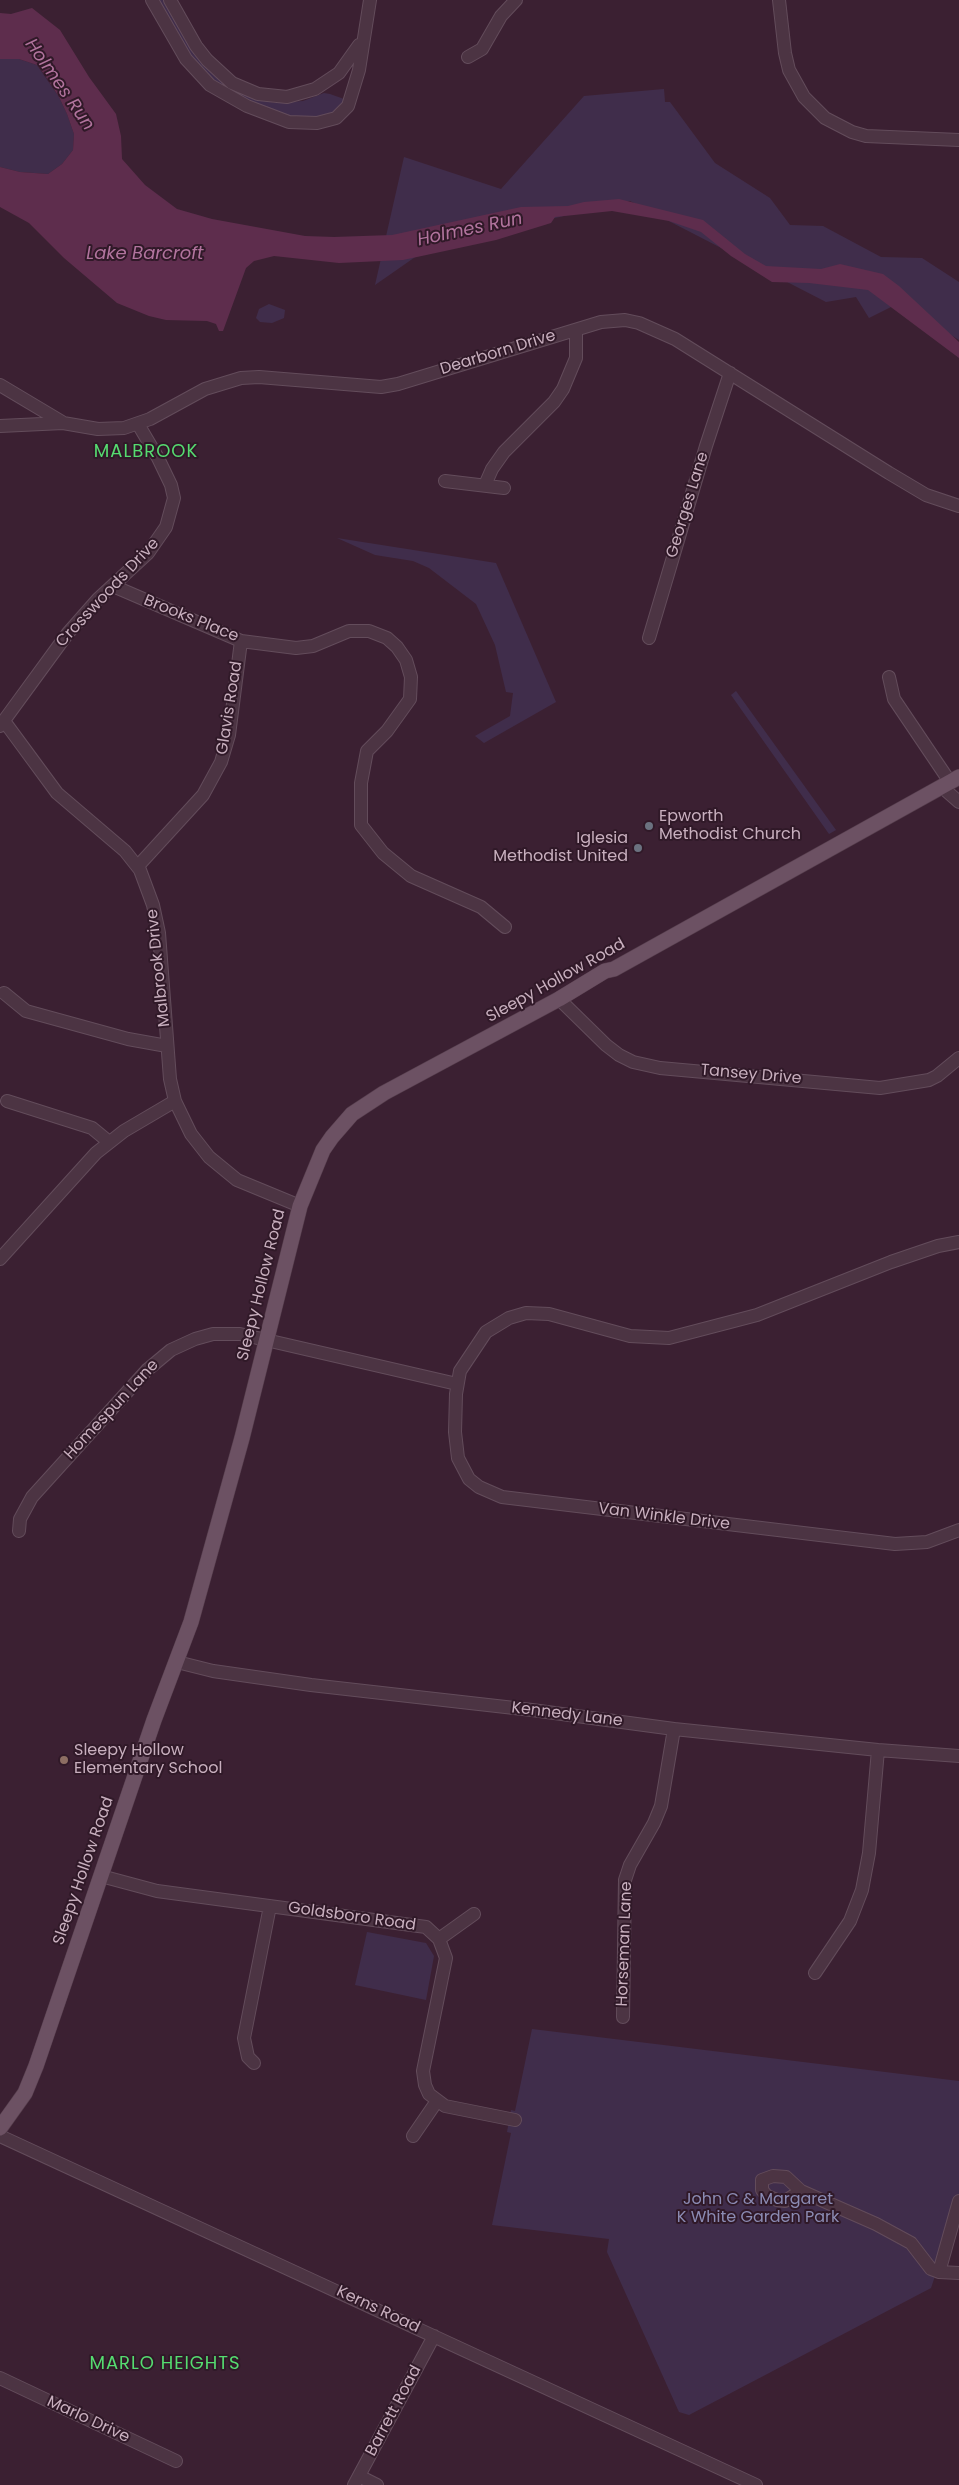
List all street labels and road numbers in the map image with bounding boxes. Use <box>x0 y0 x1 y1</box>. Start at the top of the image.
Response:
street label: Dearborn Drive <box>438 326 558 380</box>
street label: Georges Lane <box>663 450 713 560</box>
street label: Crosswoods Drive <box>52 534 164 652</box>
street label: Brooks Place <box>141 591 241 647</box>
street label: Glavis Road <box>213 660 247 756</box>
street label: Malbrook Drive <box>143 908 175 1028</box>
street label: Sleepy Hollow Road <box>483 935 629 1027</box>
street label: Tansey Drive <box>700 1061 802 1089</box>
street label: Sleepy Hollow Road <box>234 1207 290 1363</box>
street label: Homespun Lane <box>61 1356 163 1464</box>
street label: Van Winkle Drive <box>597 1499 731 1535</box>
street label: Kennedy Lane <box>510 1699 624 1731</box>
street label: Sleepy Hollow Road <box>50 1794 118 1948</box>
street label: Horseman Lane <box>613 1881 637 2007</box>
street label: Goldsboro Road <box>287 1899 417 1935</box>
street label: Kerns Road <box>333 2282 423 2338</box>
street label: Barrett Road <box>362 2362 426 2460</box>
street label: Marlo Drive <box>44 2392 132 2448</box>

